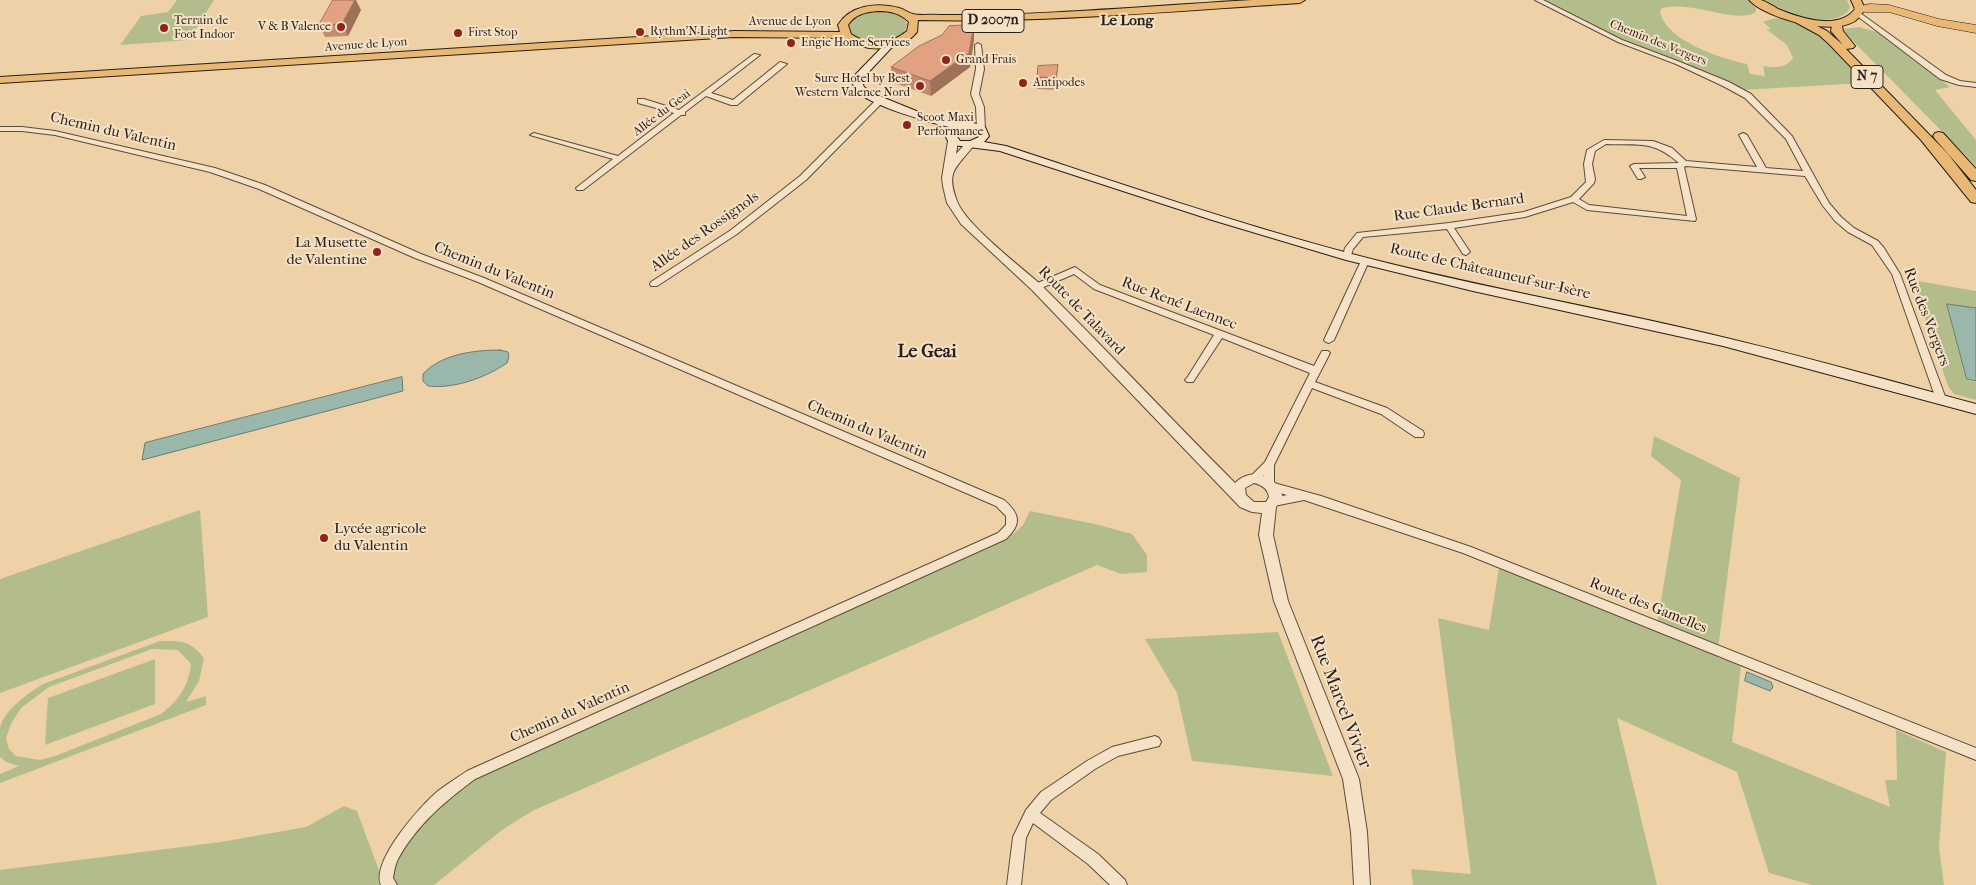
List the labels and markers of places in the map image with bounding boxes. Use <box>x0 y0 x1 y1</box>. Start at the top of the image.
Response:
place label: Terrain de Foot Indoor <box>174 14 235 42</box>
place label: V & B Valence <box>258 20 331 34</box>
marker: V & B Valence <box>335 21 347 33</box>
marker: Terrain de Foot Indoor <box>158 22 170 34</box>
place label: Rythm'N Light <box>650 25 728 39</box>
place label: First Stop <box>468 26 517 40</box>
marker: Rythm'N Light <box>634 26 646 38</box>
marker: First Stop <box>452 27 464 39</box>
place label: Engie Home Services <box>801 36 910 50</box>
marker: Engie Home Services <box>785 37 797 49</box>
place label: Grand Frais <box>956 53 1016 67</box>
marker: Grand Frais <box>940 54 952 66</box>
place label: Sure Hotel by Best Western Valence Nord <box>795 72 910 100</box>
place label: Antipodes <box>1033 76 1085 90</box>
marker: Antipodes <box>1017 77 1029 89</box>
marker: Sure Hotel by Best Western Valence Nord <box>914 80 926 92</box>
place label: Scoot Maxi Performance <box>917 111 984 139</box>
marker: Scoot Maxi Performance <box>901 119 913 131</box>
place label: La Musette de Valentine <box>287 234 367 269</box>
marker: La Musette de Valentine <box>371 246 383 258</box>
place label: Lycée agricole du Valentin <box>334 520 426 555</box>
marker: Lycée agricole du Valentin <box>318 532 330 544</box>

